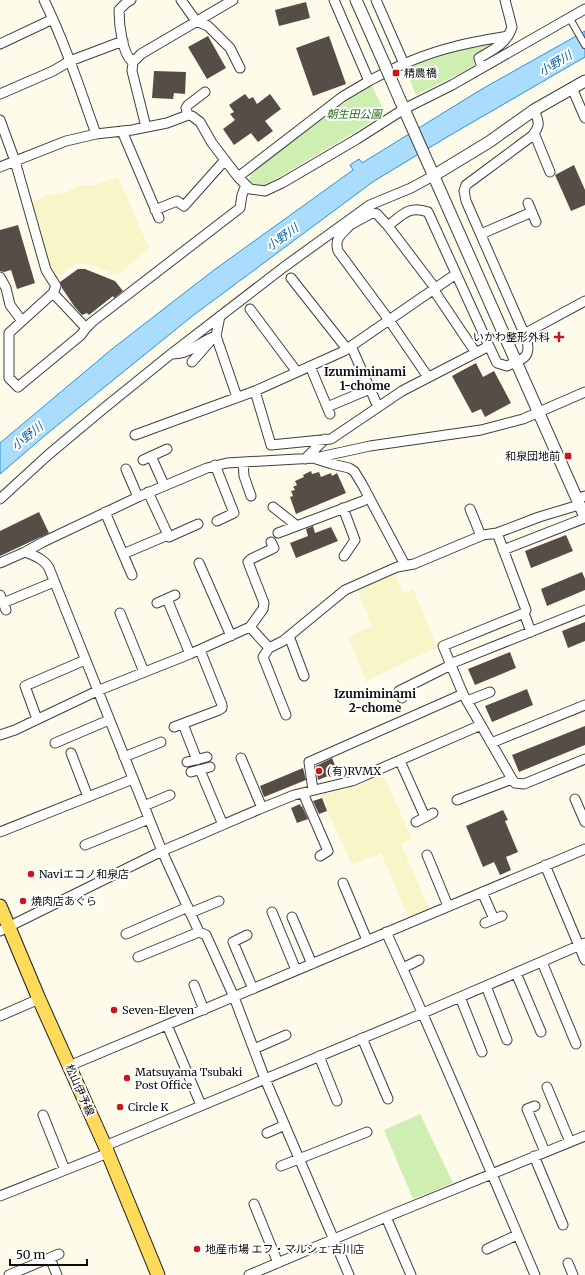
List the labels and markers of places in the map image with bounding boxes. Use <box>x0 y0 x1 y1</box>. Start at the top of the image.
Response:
place label: 精農橋 <box>404 66 437 80</box>
marker: 精農橋 <box>391 68 401 78</box>
place label: いかわ整形外科 <box>473 330 550 344</box>
marker: いかわ整形外科 <box>553 331 565 343</box>
place label: 和泉団地前 <box>505 449 560 463</box>
marker: 和泉団地前 <box>563 451 573 461</box>
place label: (有)RVMX <box>327 764 381 778</box>
marker: (有)RVMX <box>314 766 324 776</box>
place label: Naviエコノ和泉店 <box>39 867 129 881</box>
marker: Naviエコノ和泉店 <box>26 869 36 879</box>
place label: 焼肉店あぐら <box>31 894 97 908</box>
marker: 焼肉店あぐら <box>18 896 28 906</box>
place label: Seven-Eleven <box>122 1003 195 1017</box>
marker: Seven-Eleven <box>109 1005 119 1015</box>
place label: Matsuyama Tsubaki Post Office <box>135 1065 243 1092</box>
marker: Matsuyama Tsubaki Post Office <box>122 1073 132 1083</box>
place label: Circle K <box>128 1100 169 1114</box>
marker: Circle K <box>115 1102 125 1112</box>
place label: 地産市場 エフ・マルシェ 古川店 <box>205 1242 364 1256</box>
marker: 地産市場 エフ・マルシェ 古川店 <box>192 1244 202 1254</box>

